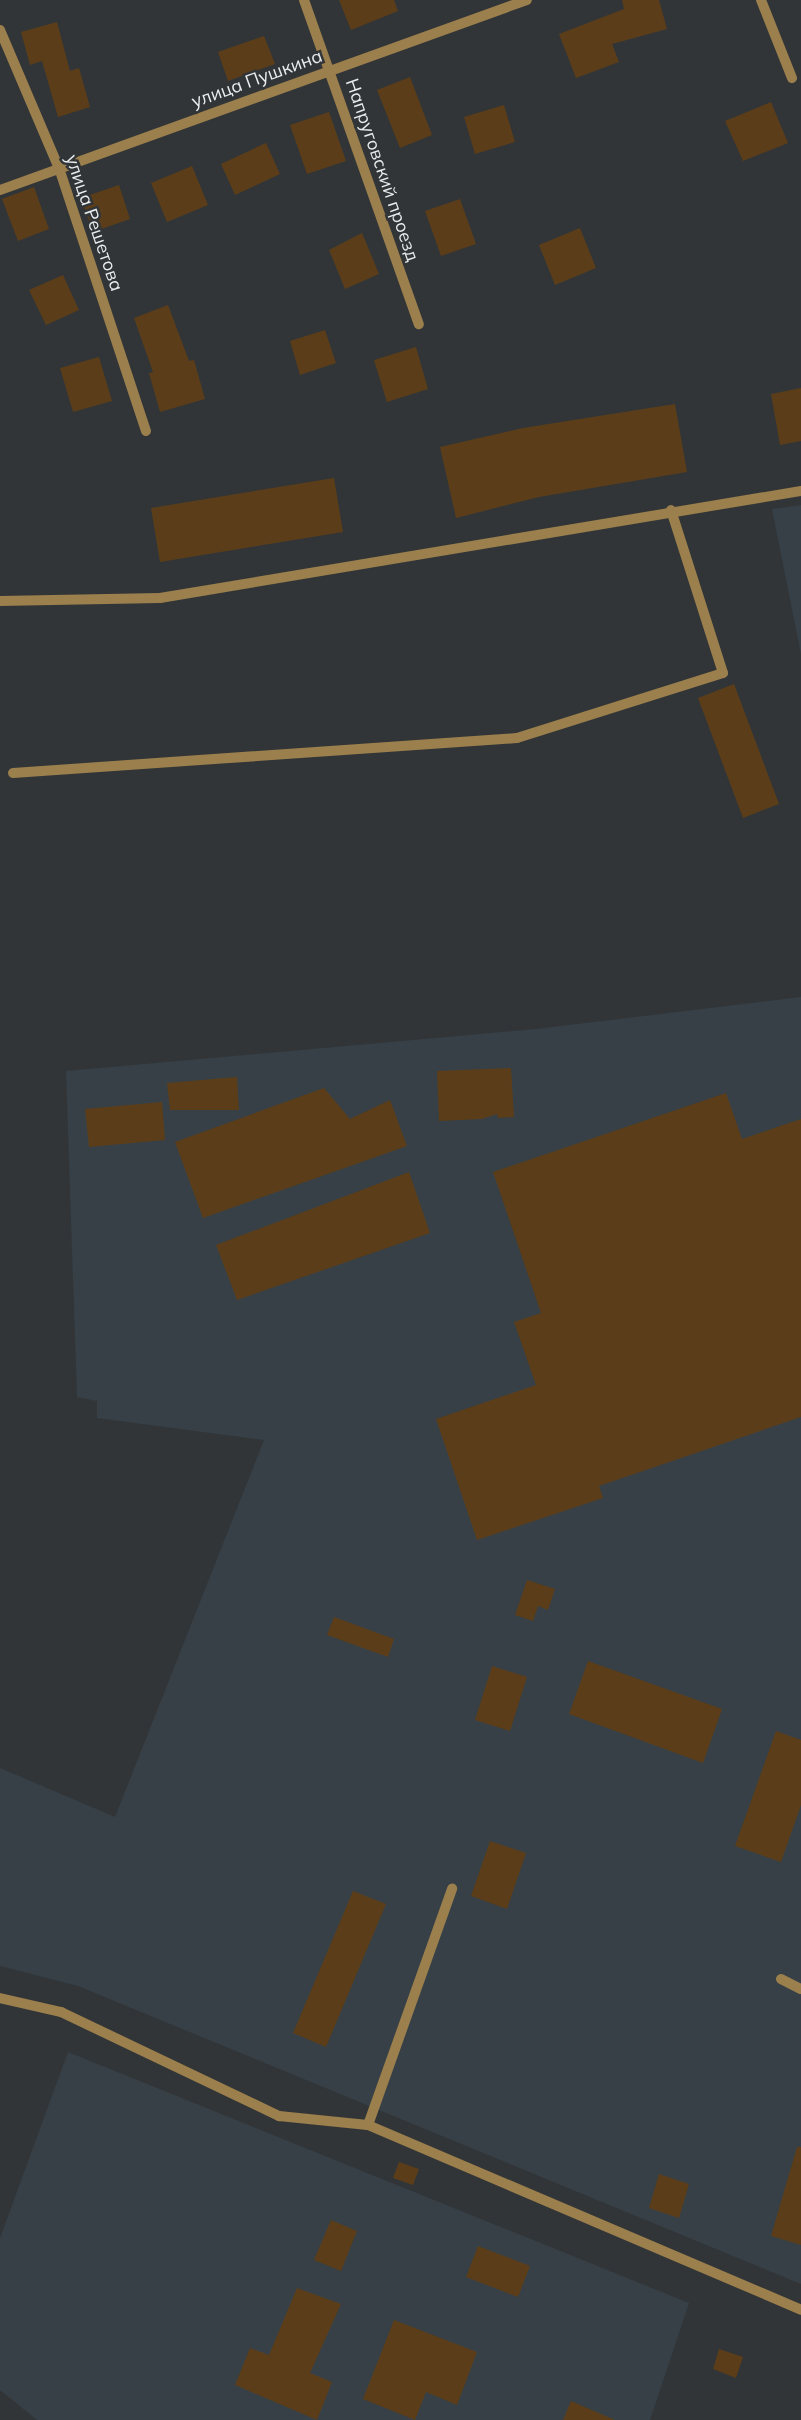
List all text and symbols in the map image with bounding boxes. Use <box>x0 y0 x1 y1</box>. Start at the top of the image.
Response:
street label: улица Пушкина <box>189 45 325 113</box>
street label: Напруговский проезд <box>341 76 423 264</box>
street label: улица Решетова <box>61 152 127 294</box>

